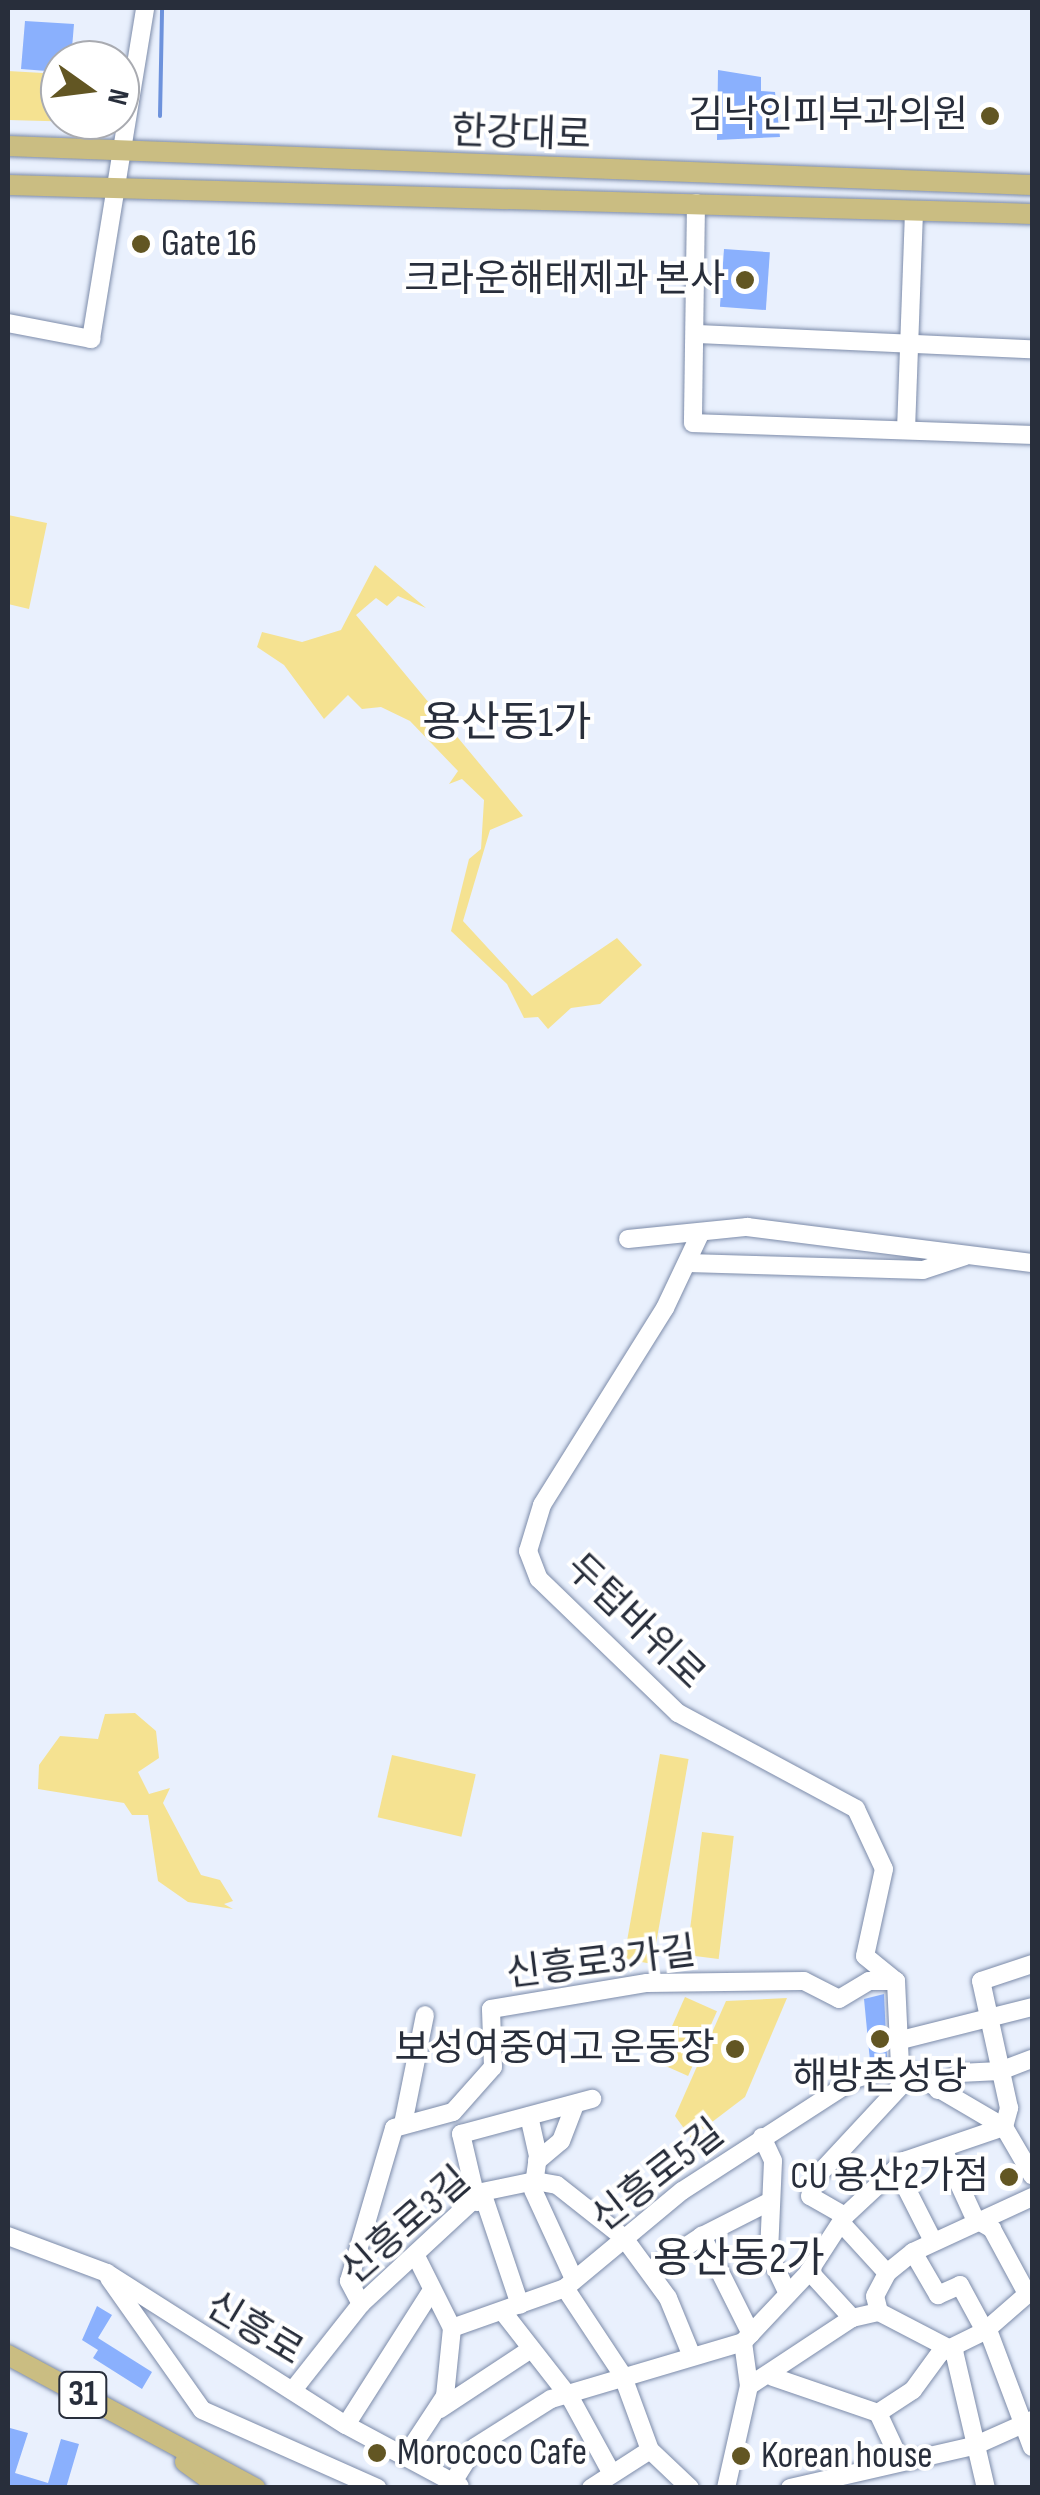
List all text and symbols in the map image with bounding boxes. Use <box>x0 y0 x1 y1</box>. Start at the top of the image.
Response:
north arrow <box>40 40 140 140</box>
text: N <box>100 86 135 108</box>
place label: 김낙인피부과의원 <box>688 93 968 139</box>
marker: 김낙인피부과의원 <box>977 103 1003 129</box>
street label: 한강대로 <box>450 109 592 159</box>
place label: Gate 16 <box>161 221 257 267</box>
marker: Gate 16 <box>130 233 152 255</box>
place label: 크라운해태제과 본사 <box>404 257 725 303</box>
marker: 크라운해태제과 본사 <box>734 269 756 291</box>
district label: 용산동1가 <box>422 699 592 749</box>
street label: 두텁바위로 <box>556 1545 714 1699</box>
street label: 신흥로3가길 <box>504 1929 698 1997</box>
place label: 보성여중여고 운동장 <box>394 2026 715 2072</box>
marker: 해방촌성당 <box>869 2028 891 2050</box>
marker: 보성여중여고 운동장 <box>724 2038 746 2060</box>
place label: 해방촌성당 <box>793 2055 967 2101</box>
street label: 신흥로5길 <box>583 2110 733 2242</box>
place label: CU 용산2가점 <box>790 2154 989 2200</box>
street label: 신흥로3길 <box>332 2158 480 2294</box>
marker: CU 용산2가점 <box>998 2166 1020 2188</box>
district label: 용산동2가 <box>653 2235 825 2285</box>
street label: 신흥로 <box>197 2282 311 2376</box>
road number: 31 <box>58 2365 108 2425</box>
place label: Morococo Cafe <box>397 2430 587 2476</box>
place label: Korean house <box>761 2433 933 2479</box>
marker: Morococo Cafe <box>366 2442 388 2464</box>
marker: Korean house <box>730 2445 752 2467</box>

